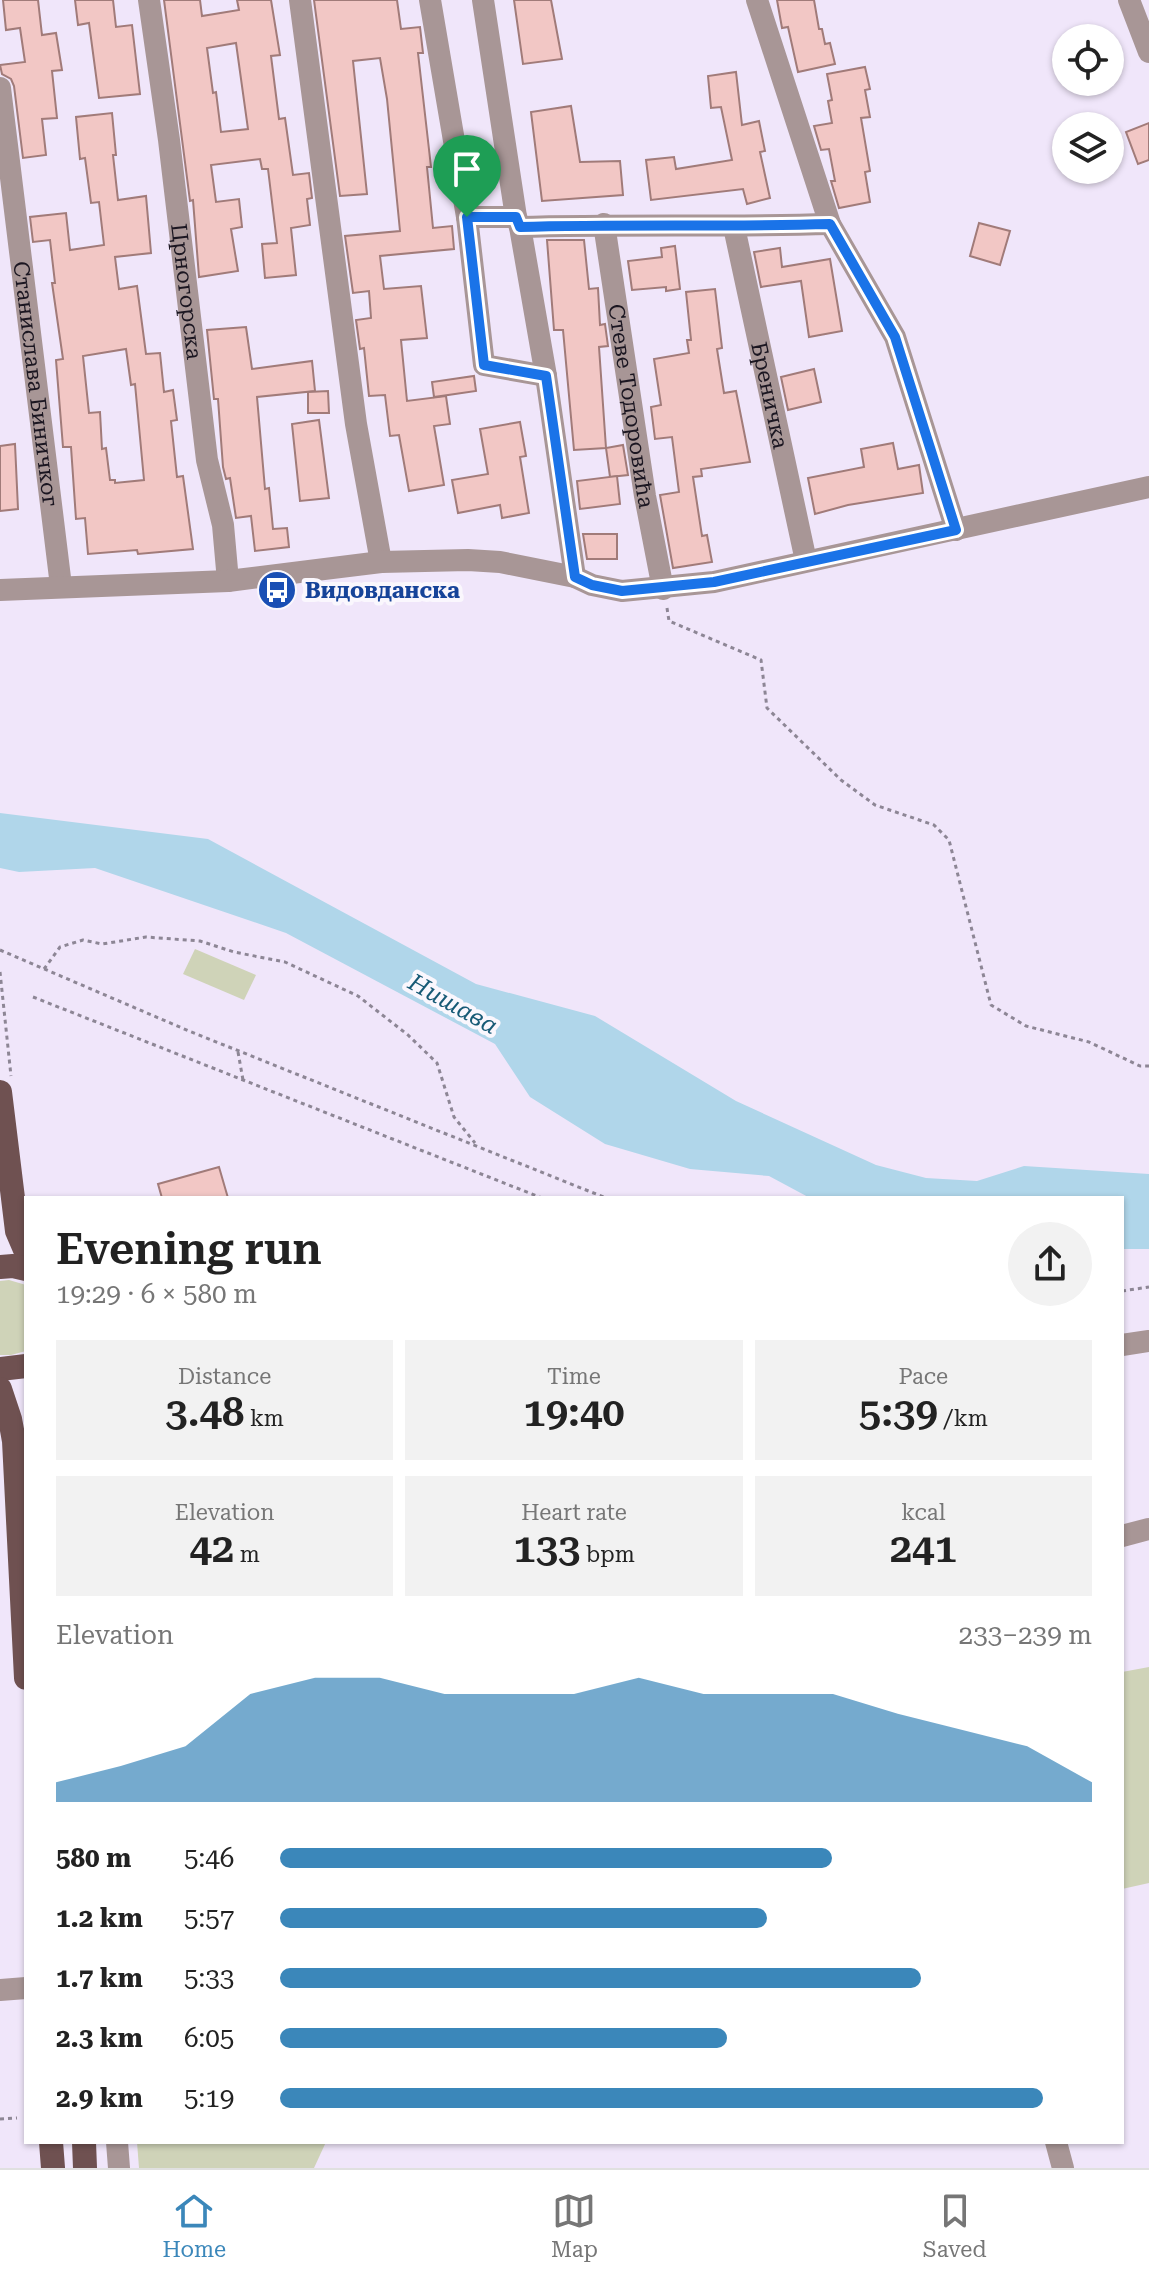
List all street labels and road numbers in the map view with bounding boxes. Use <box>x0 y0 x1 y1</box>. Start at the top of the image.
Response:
street label: Црногорска <box>166 222 207 361</box>
street label: Станислава Биничког <box>8 260 63 508</box>
street label: Стеве Тодоровића <box>603 302 659 510</box>
street label: Бреничка <box>746 340 793 451</box>

